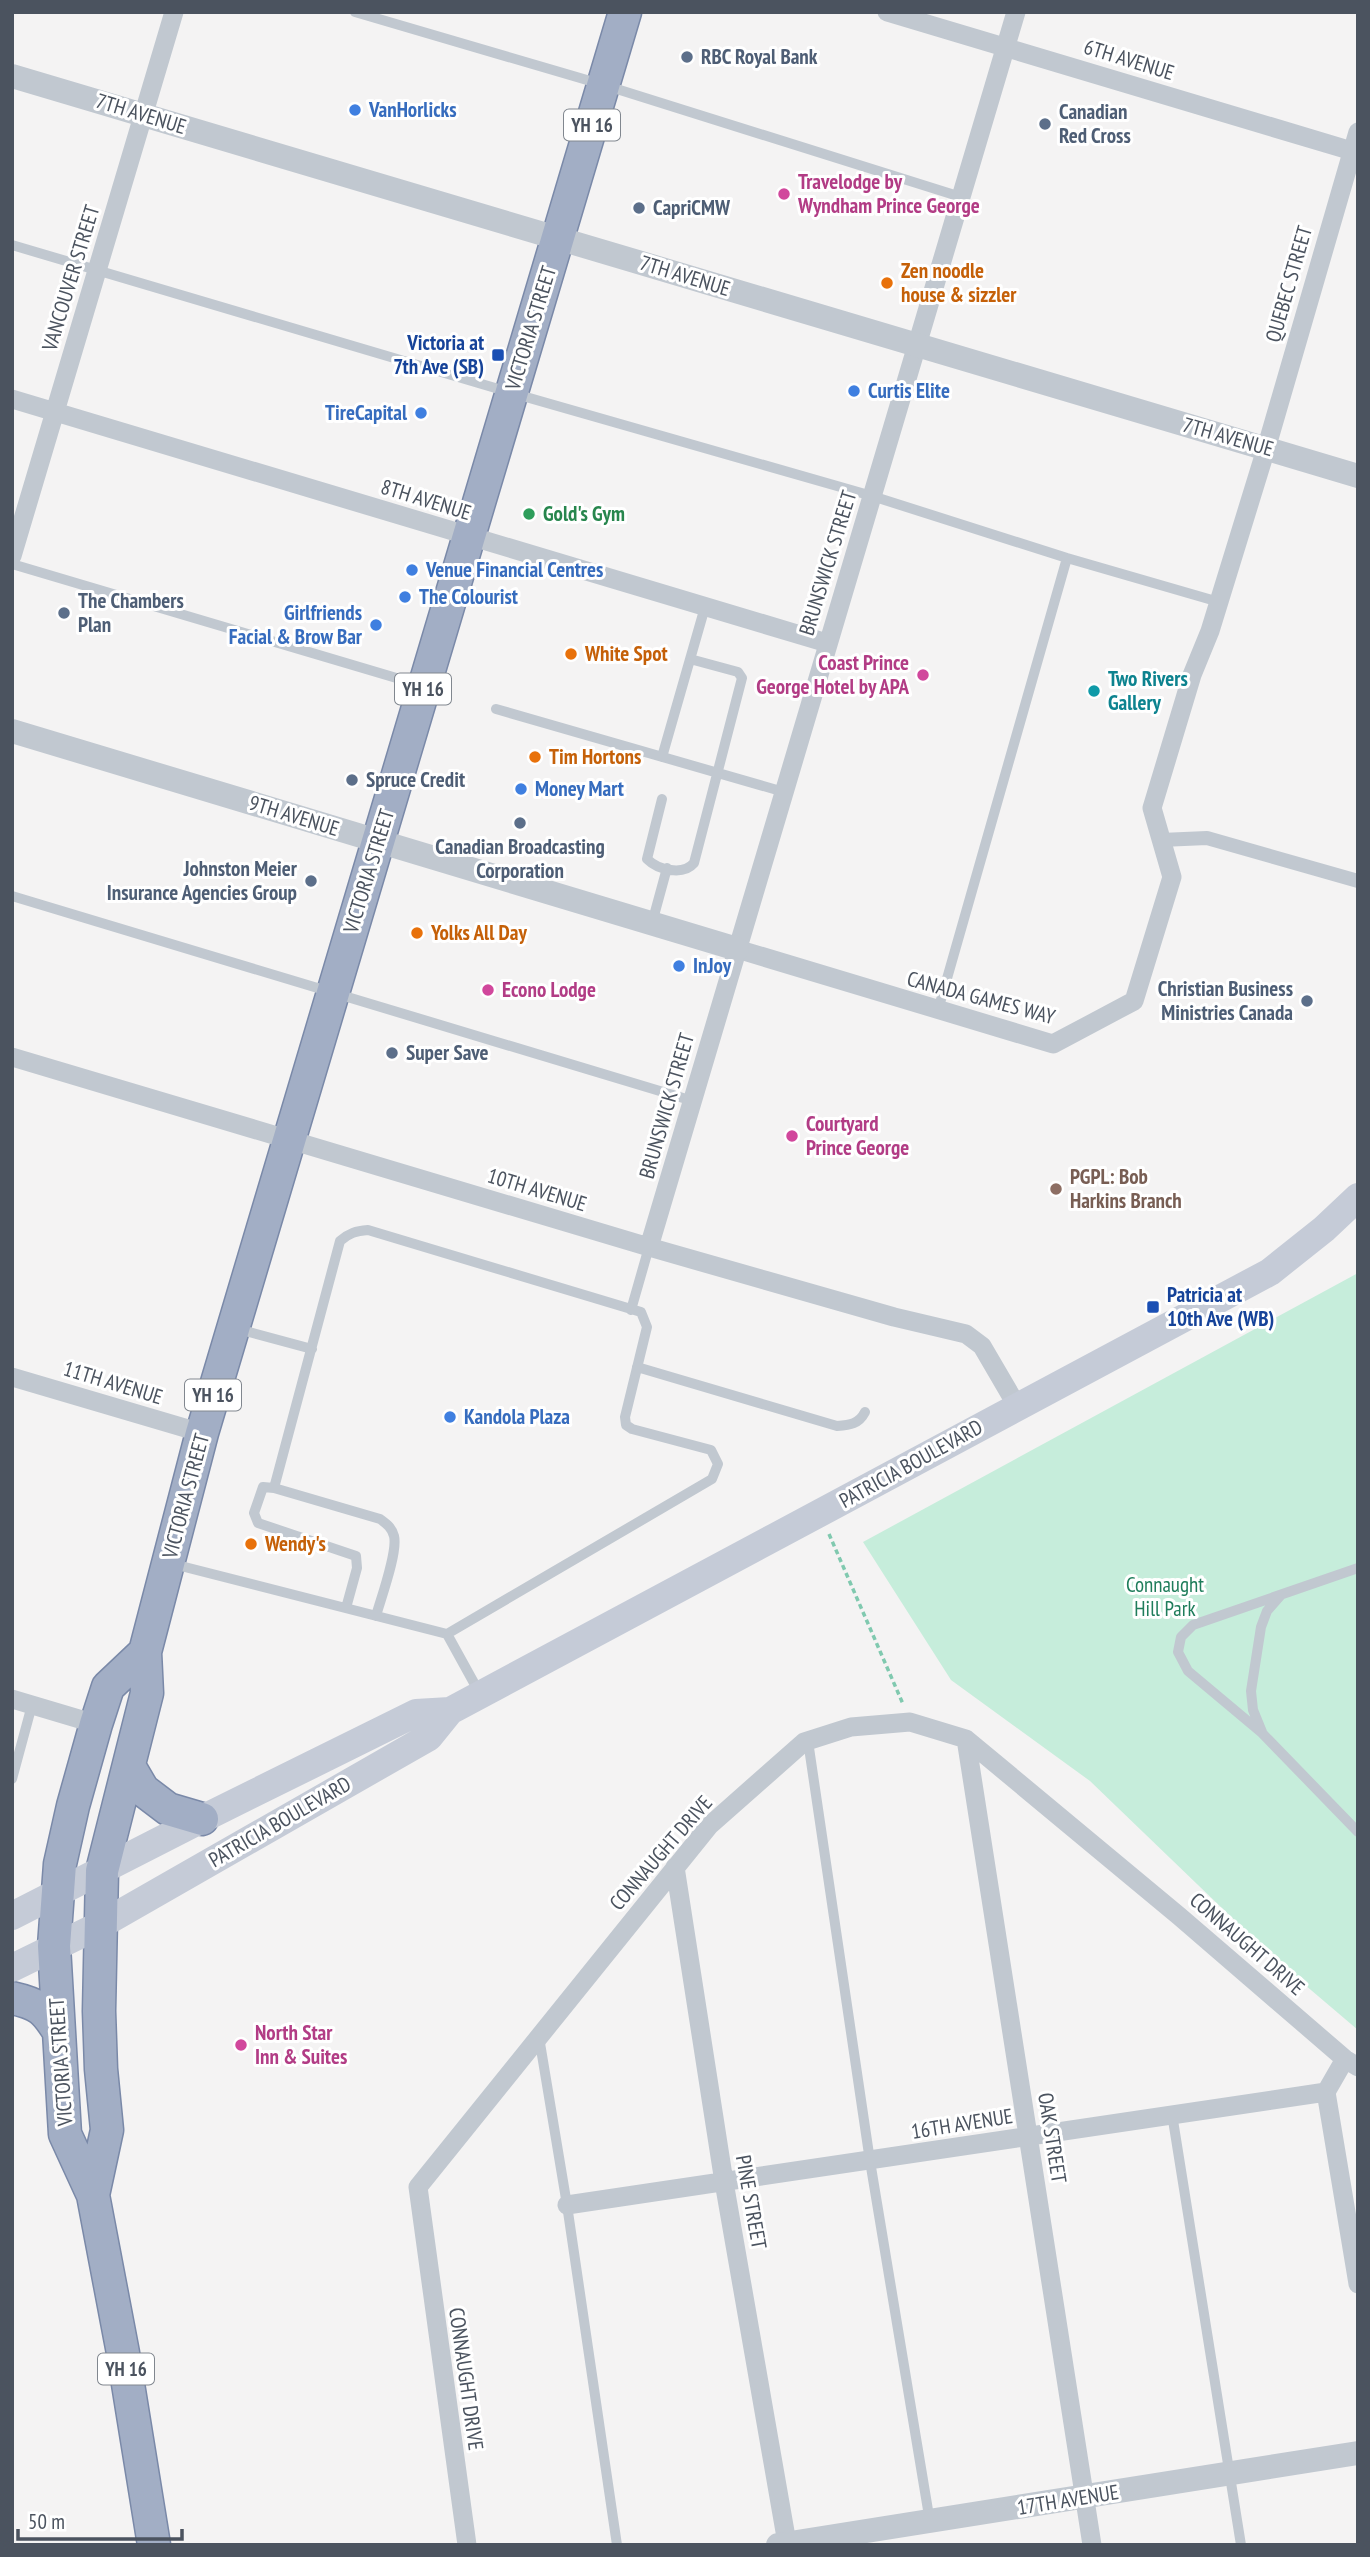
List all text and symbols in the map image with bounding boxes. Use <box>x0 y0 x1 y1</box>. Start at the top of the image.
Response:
street label: 6TH AVENUE <box>1081 33 1178 86</box>
place label: RBC Royal Bank <box>701 43 818 70</box>
marker: RBC Royal Bank <box>679 49 695 65</box>
street label: 7TH AVENUE <box>93 87 190 140</box>
place label: VanHorlicks <box>368 96 457 123</box>
place label: Canadian Red Cross <box>1059 98 1131 149</box>
marker: VanHorlicks <box>347 102 363 118</box>
road number: YH 16 <box>564 110 620 140</box>
marker: Canadian Red Cross <box>1037 116 1053 132</box>
place label: Travelodge by Wyndham Prince George <box>797 168 980 219</box>
marker: Travelodge by Wyndham Prince George <box>776 186 792 202</box>
place label: CapriCMW <box>653 194 731 221</box>
marker: CapriCMW <box>631 200 647 216</box>
street label: VANCOUVER STREET <box>35 201 106 355</box>
street label: QUEBEC STREET <box>1259 222 1318 345</box>
street label: 7TH AVENUE <box>637 249 734 302</box>
place label: Zen noodle house & sizzler <box>901 257 1017 308</box>
street label: VICTORIA STREET <box>499 262 562 394</box>
marker: Zen noodle house & sizzler <box>879 275 895 291</box>
place label: Victoria at 7th Ave (SB) <box>393 329 484 380</box>
marker: Victoria at 7th Ave (SB) <box>490 347 506 363</box>
place label: Curtis Elite <box>868 377 950 404</box>
marker: Curtis Elite <box>846 383 862 399</box>
place label: TireCapital <box>325 399 408 426</box>
marker: TireCapital <box>413 405 429 421</box>
street label: 7TH AVENUE <box>1180 411 1277 462</box>
street label: 8TH AVENUE <box>378 473 475 526</box>
street label: BRUNSWICK STREET <box>793 487 863 639</box>
place label: Gold's Gym <box>543 500 625 527</box>
marker: Gold's Gym <box>521 506 537 522</box>
place label: Venue Financial Centres <box>425 556 603 583</box>
marker: Venue Financial Centres <box>404 562 420 578</box>
place label: The Colourist <box>419 583 518 610</box>
place label: The Chambers Plan <box>78 587 184 638</box>
marker: The Colourist <box>397 589 413 605</box>
place label: Girlfriends Facial & Brow Bar <box>229 599 363 650</box>
marker: The Chambers Plan <box>56 605 72 621</box>
marker: Girlfriends Facial & Brow Bar <box>368 617 384 633</box>
place label: White Spot <box>584 640 668 667</box>
marker: White Spot <box>563 646 579 662</box>
place label: Coast Prince George Hotel by APA <box>756 649 909 700</box>
place label: Two Rivers Gallery <box>1108 665 1188 716</box>
marker: Coast Prince George Hotel by APA <box>915 667 931 683</box>
road number: YH 16 <box>395 674 451 704</box>
marker: Two Rivers Gallery <box>1086 683 1102 699</box>
place label: Tim Hortons <box>549 743 641 770</box>
marker: Tim Hortons <box>527 749 543 765</box>
place label: Spruce Credit <box>366 766 465 793</box>
marker: Spruce Credit <box>344 772 360 788</box>
place label: Money Mart <box>535 775 624 802</box>
marker: Money Mart <box>513 781 529 797</box>
street label: 9TH AVENUE <box>246 789 343 842</box>
street label: VICTORIA STREET <box>337 805 400 937</box>
marker: Canadian Broadcasting Corporation <box>512 815 528 831</box>
place label: Canadian Broadcasting Corporation <box>435 833 605 884</box>
place label: Johnston Meier Insurance Agencies Group <box>107 855 298 906</box>
marker: Johnston Meier Insurance Agencies Group <box>303 873 319 889</box>
place label: Yolks All Day <box>430 919 527 946</box>
marker: Yolks All Day <box>409 925 425 941</box>
place label: InJoy <box>693 952 732 979</box>
marker: InJoy <box>671 958 687 974</box>
street label: CANADA GAMES WAY <box>904 965 1059 1030</box>
place label: Christian Business Ministries Canada <box>1158 975 1293 1026</box>
place label: Econo Lodge <box>502 976 596 1003</box>
marker: Econo Lodge <box>480 982 496 998</box>
marker: Christian Business Ministries Canada <box>1299 993 1315 1009</box>
street label: BRUNSWICK STREET <box>633 1029 700 1182</box>
place label: Super Save <box>406 1039 489 1066</box>
marker: Super Save <box>384 1045 400 1061</box>
place label: Courtyard Prince George <box>806 1110 909 1161</box>
marker: Courtyard Prince George <box>784 1128 800 1144</box>
street label: 10TH AVENUE <box>484 1162 590 1217</box>
place label: PGPL: Bob Harkins Branch <box>1070 1163 1182 1214</box>
marker: PGPL: Bob Harkins Branch <box>1048 1181 1064 1197</box>
place label: Patricia at 10th Ave (WB) <box>1167 1281 1274 1332</box>
marker: Patricia at 10th Ave (WB) <box>1145 1299 1161 1315</box>
street label: 11TH AVENUE <box>60 1355 166 1410</box>
road number: YH 16 <box>185 1380 241 1410</box>
place label: Kandola Plaza <box>464 1403 570 1430</box>
marker: Kandola Plaza <box>442 1409 458 1425</box>
street label: PATRICIA BOULEVARD <box>834 1413 987 1514</box>
street label: VICTORIA STREET <box>156 1430 215 1562</box>
place label: Wendy's <box>264 1530 326 1557</box>
marker: Wendy's <box>243 1536 259 1552</box>
park label: Connaught Hill Park <box>1126 1571 1204 1622</box>
street label: PATRICIA BOULEVARD <box>204 1770 356 1873</box>
street label: CONNAUGHT DRIVE <box>603 1790 718 1916</box>
street label: CONNAUGHT DRIVE <box>1184 1886 1310 2001</box>
street label: VICTORIA STREET <box>43 1996 79 2128</box>
place label: North Star Inn & Suites <box>255 2019 347 2070</box>
marker: North Star Inn & Suites <box>233 2037 249 2053</box>
street label: OAK STREET <box>1032 2091 1073 2186</box>
street label: 16TH AVENUE <box>909 2102 1015 2145</box>
street label: PINE STREET <box>730 2153 773 2252</box>
street label: CONNAUGHT DRIVE <box>443 2306 490 2452</box>
road number: YH 16 <box>98 2354 154 2384</box>
street label: 17TH AVENUE <box>1015 2478 1121 2521</box>
scale bar <box>18 2498 182 2542</box>
text: 50 m <box>28 2508 65 2535</box>

